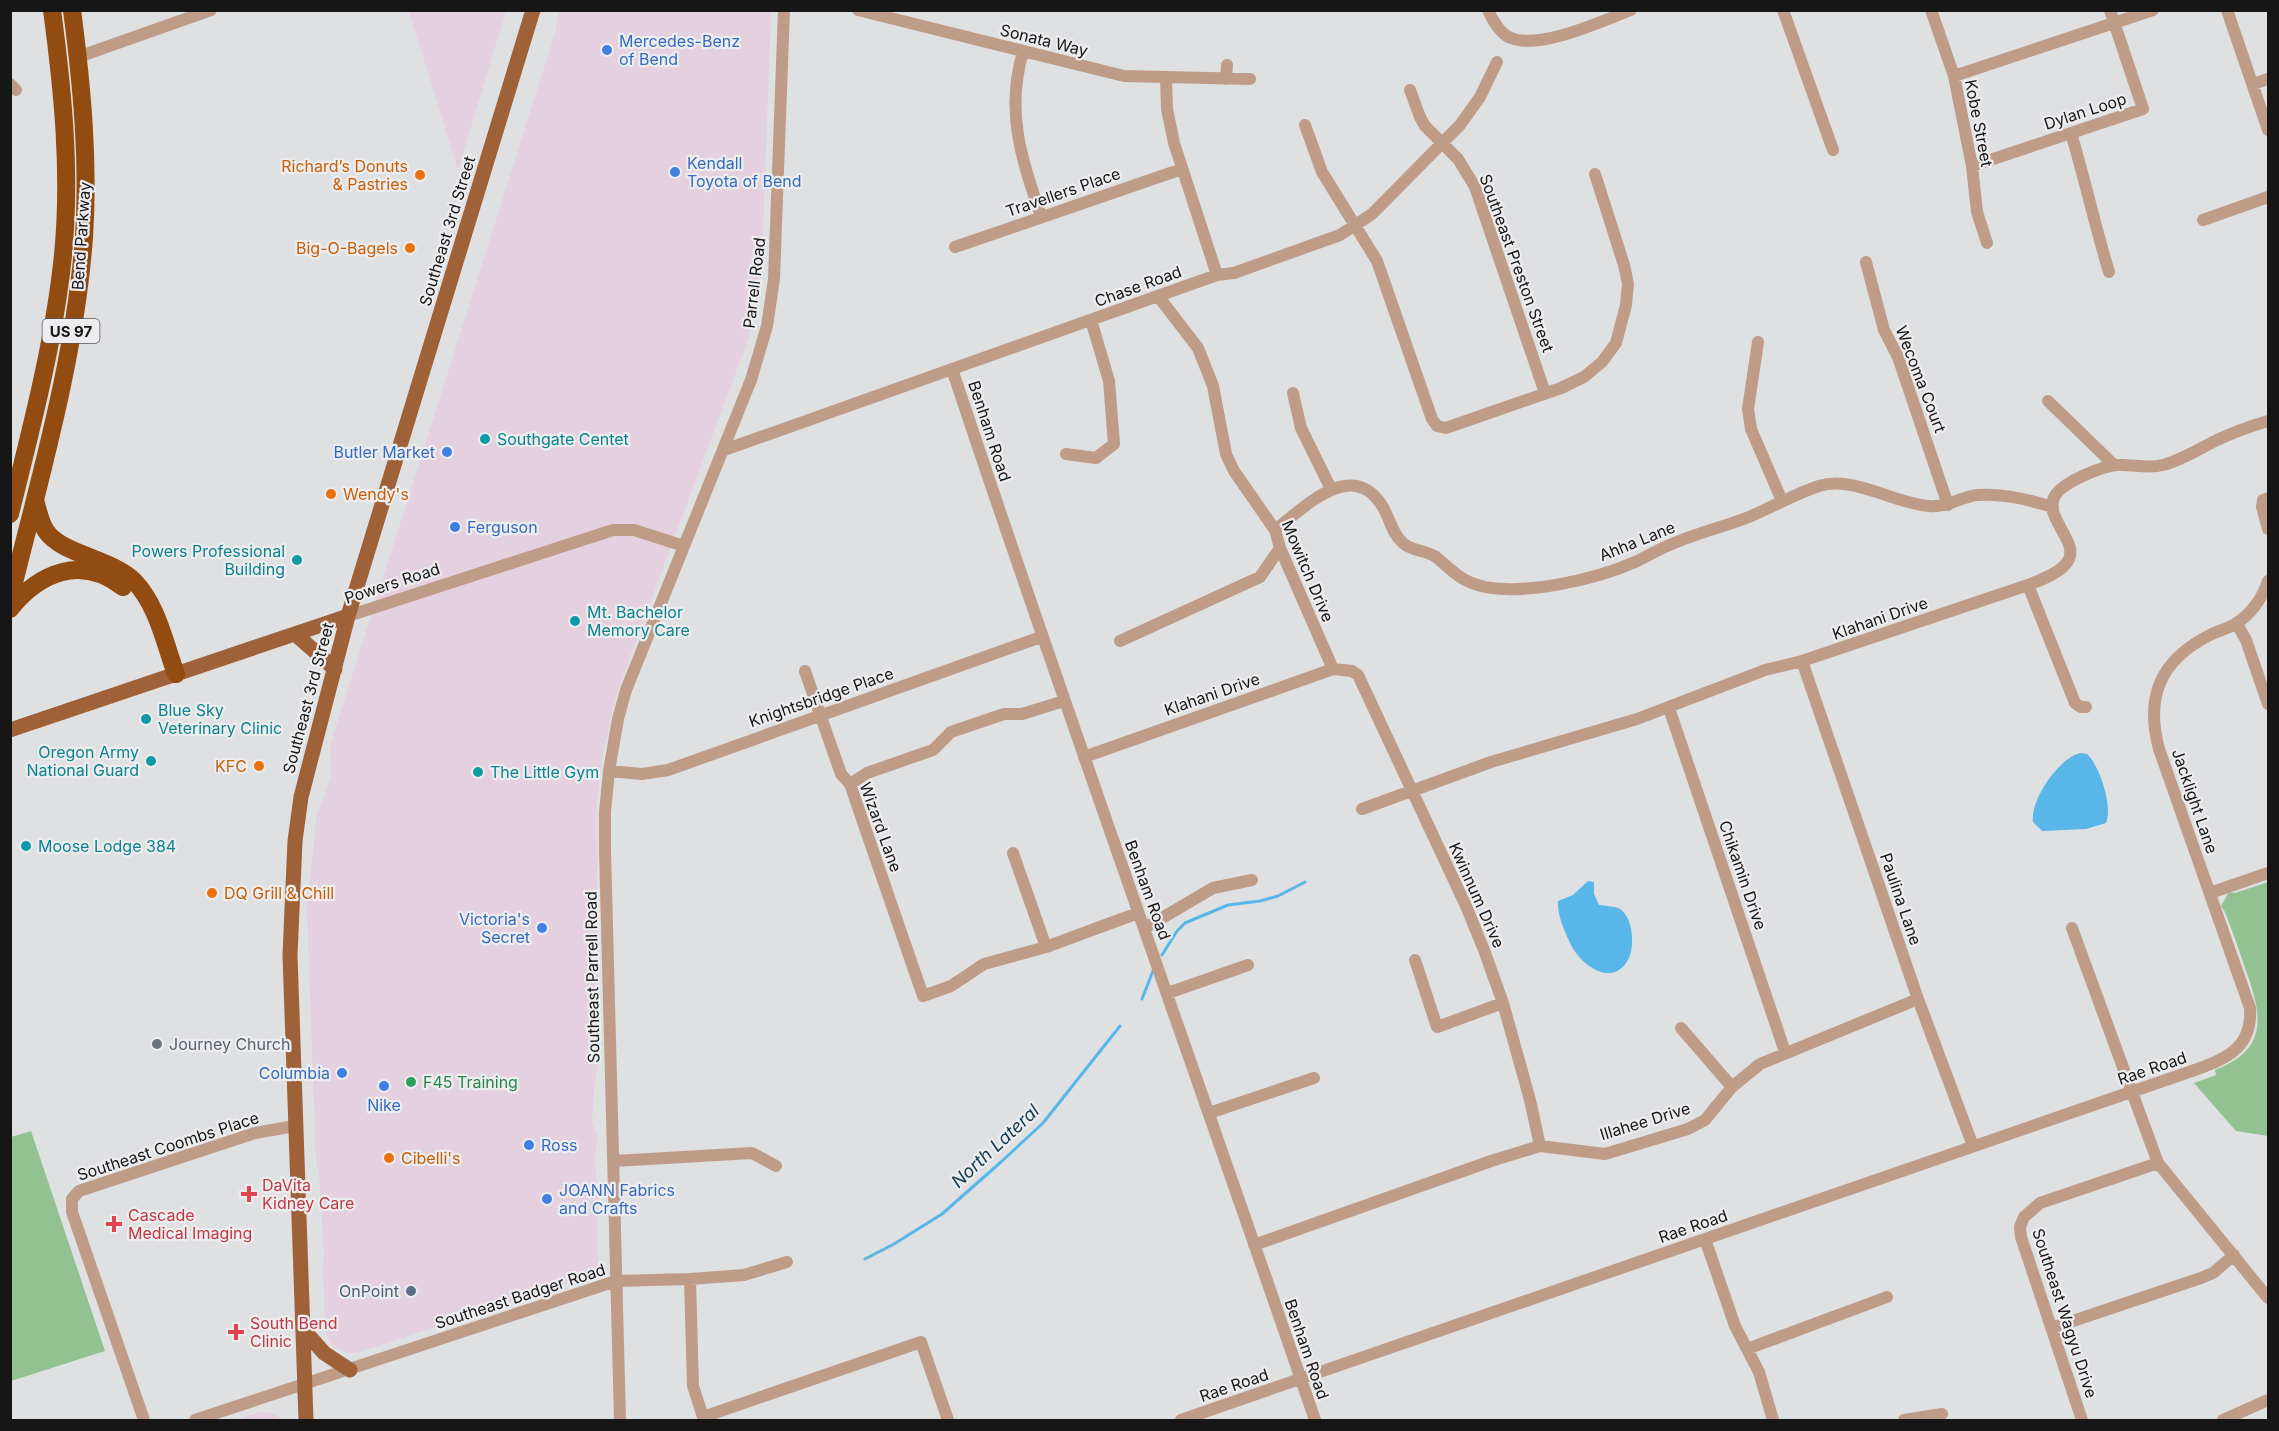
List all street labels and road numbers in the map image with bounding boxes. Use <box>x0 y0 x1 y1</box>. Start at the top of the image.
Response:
street label: Sonata Way <box>998 19 1090 61</box>
street label: Kobe Street <box>1961 78 1997 168</box>
street label: Dylan Loop <box>2041 88 2129 134</box>
street label: Southeast 3rd Street <box>415 154 479 308</box>
street label: Travellers Place <box>1003 163 1123 221</box>
street label: Southeast Preston Street <box>1475 171 1559 355</box>
street label: Bend Parkway <box>67 181 95 291</box>
street label: Parrell Road <box>739 236 769 330</box>
street label: Chase Road <box>1092 261 1184 311</box>
road number: US 97 <box>42 319 100 343</box>
street label: Wecoma Court <box>1891 323 1951 435</box>
street label: Benham Road <box>964 378 1016 484</box>
street label: Mowitch Drive <box>1278 517 1338 625</box>
street label: Ahha Lane <box>1596 517 1678 565</box>
street label: Powers Road <box>342 558 442 608</box>
street label: Klahani Drive <box>1830 592 1930 644</box>
street label: Southeast 3rd Street <box>278 620 338 776</box>
street label: Knightsbridge Place <box>746 663 896 731</box>
street label: Klahani Drive <box>1162 668 1262 720</box>
street label: Jacklight Lane <box>2168 746 2222 856</box>
street label: Wizard Lane <box>855 779 907 875</box>
street label: Chikamin Drive <box>1715 818 1771 932</box>
street label: Benham Road <box>1121 837 1175 943</box>
street label: Kwinnum Drive <box>1445 839 1509 951</box>
street label: Paulina Lane <box>1876 850 1926 948</box>
street label: Southeast Parrell Road <box>580 891 604 1063</box>
street label: Rae Road <box>2115 1047 2189 1089</box>
street label: Illahee Drive <box>1597 1098 1693 1144</box>
street label: Southeast Coombs Place <box>75 1107 261 1185</box>
street label: Rae Road <box>1656 1205 1730 1247</box>
street label: Southeast Wagyu Drive <box>2028 1226 2102 1400</box>
street label: Southeast Badger Road <box>432 1259 608 1333</box>
street label: Benham Road <box>1280 1296 1334 1402</box>
street label: Rae Road <box>1197 1364 1271 1406</box>

